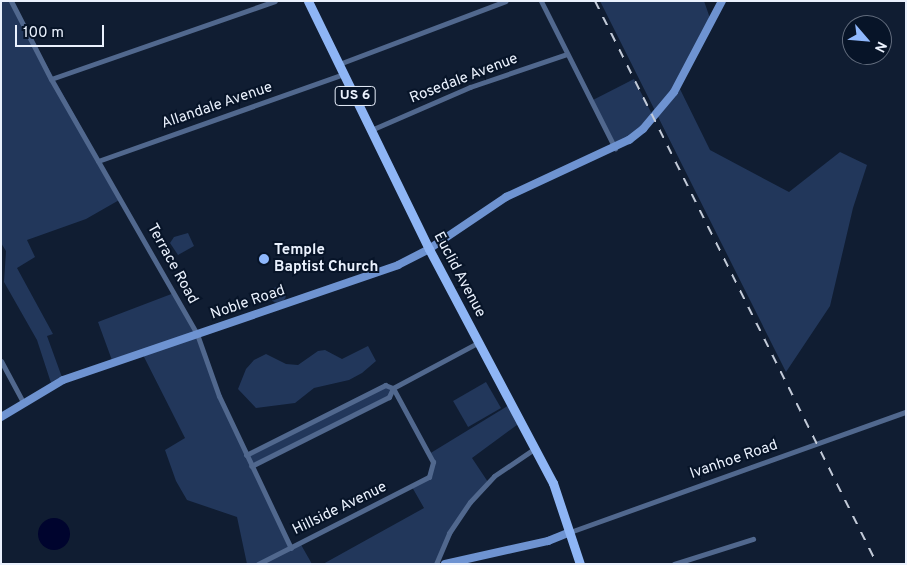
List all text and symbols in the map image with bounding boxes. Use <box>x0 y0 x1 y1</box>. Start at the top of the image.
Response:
scale bar <box>18 15 106 47</box>
north arrow <box>842 15 892 65</box>
text: 100 m <box>23 24 64 43</box>
text: N <box>870 38 890 55</box>
street label: Rosedale Avenue <box>407 50 521 108</box>
street label: Allandale Avenue <box>159 78 275 134</box>
road number: US 6 <box>334 84 376 108</box>
street label: Terrace Road <box>143 221 201 307</box>
street label: Euclid Avenue <box>429 229 489 321</box>
place label: Temple Baptist Church <box>274 241 378 276</box>
marker: Temple Baptist Church <box>258 253 270 265</box>
street label: Noble Road <box>208 282 288 324</box>
street label: Ivanhoe Road <box>688 437 780 483</box>
street label: Hillside Avenue <box>290 478 390 540</box>

